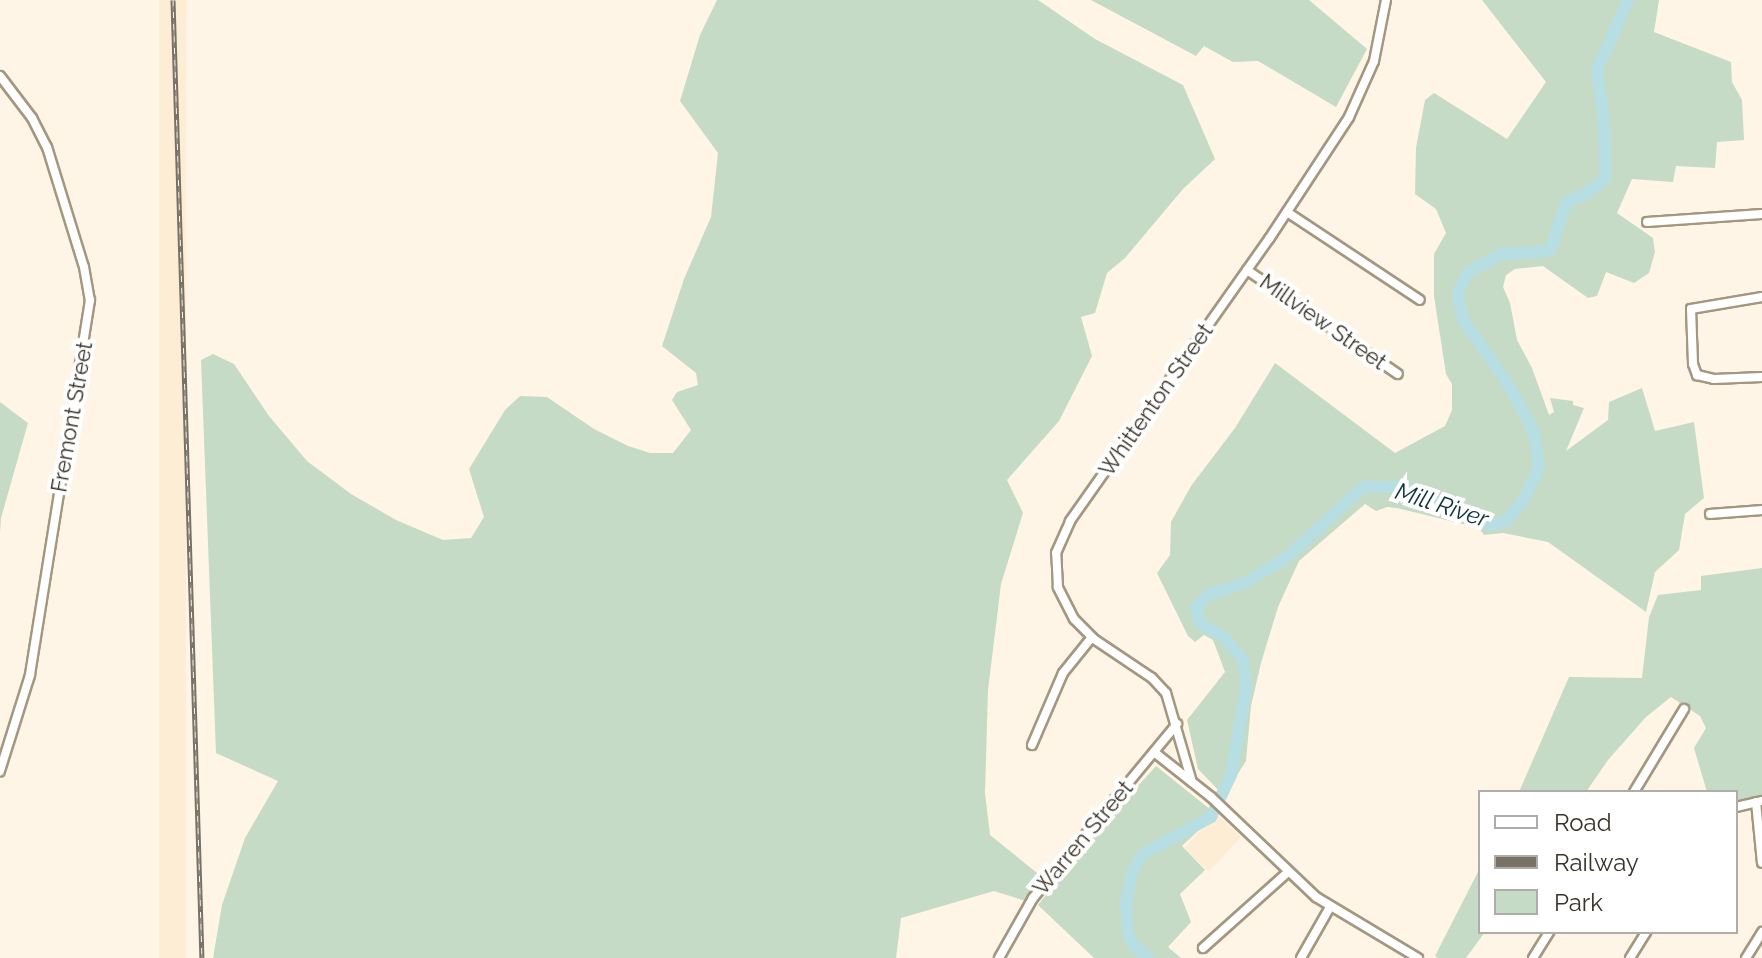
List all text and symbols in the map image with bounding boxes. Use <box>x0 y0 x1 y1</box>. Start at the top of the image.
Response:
street label: Millview Street <box>1254 268 1392 376</box>
street label: Whittenton Street <box>1093 318 1219 482</box>
street label: Fremont Street <box>46 340 98 494</box>
water label: Mill River <box>1392 476 1492 534</box>
street label: Warren Street <box>1027 775 1139 901</box>
legend <box>1478 790 1738 934</box>
text: Road <box>1554 808 1612 837</box>
text: Railway <box>1554 848 1639 877</box>
text: Park <box>1554 888 1603 917</box>

